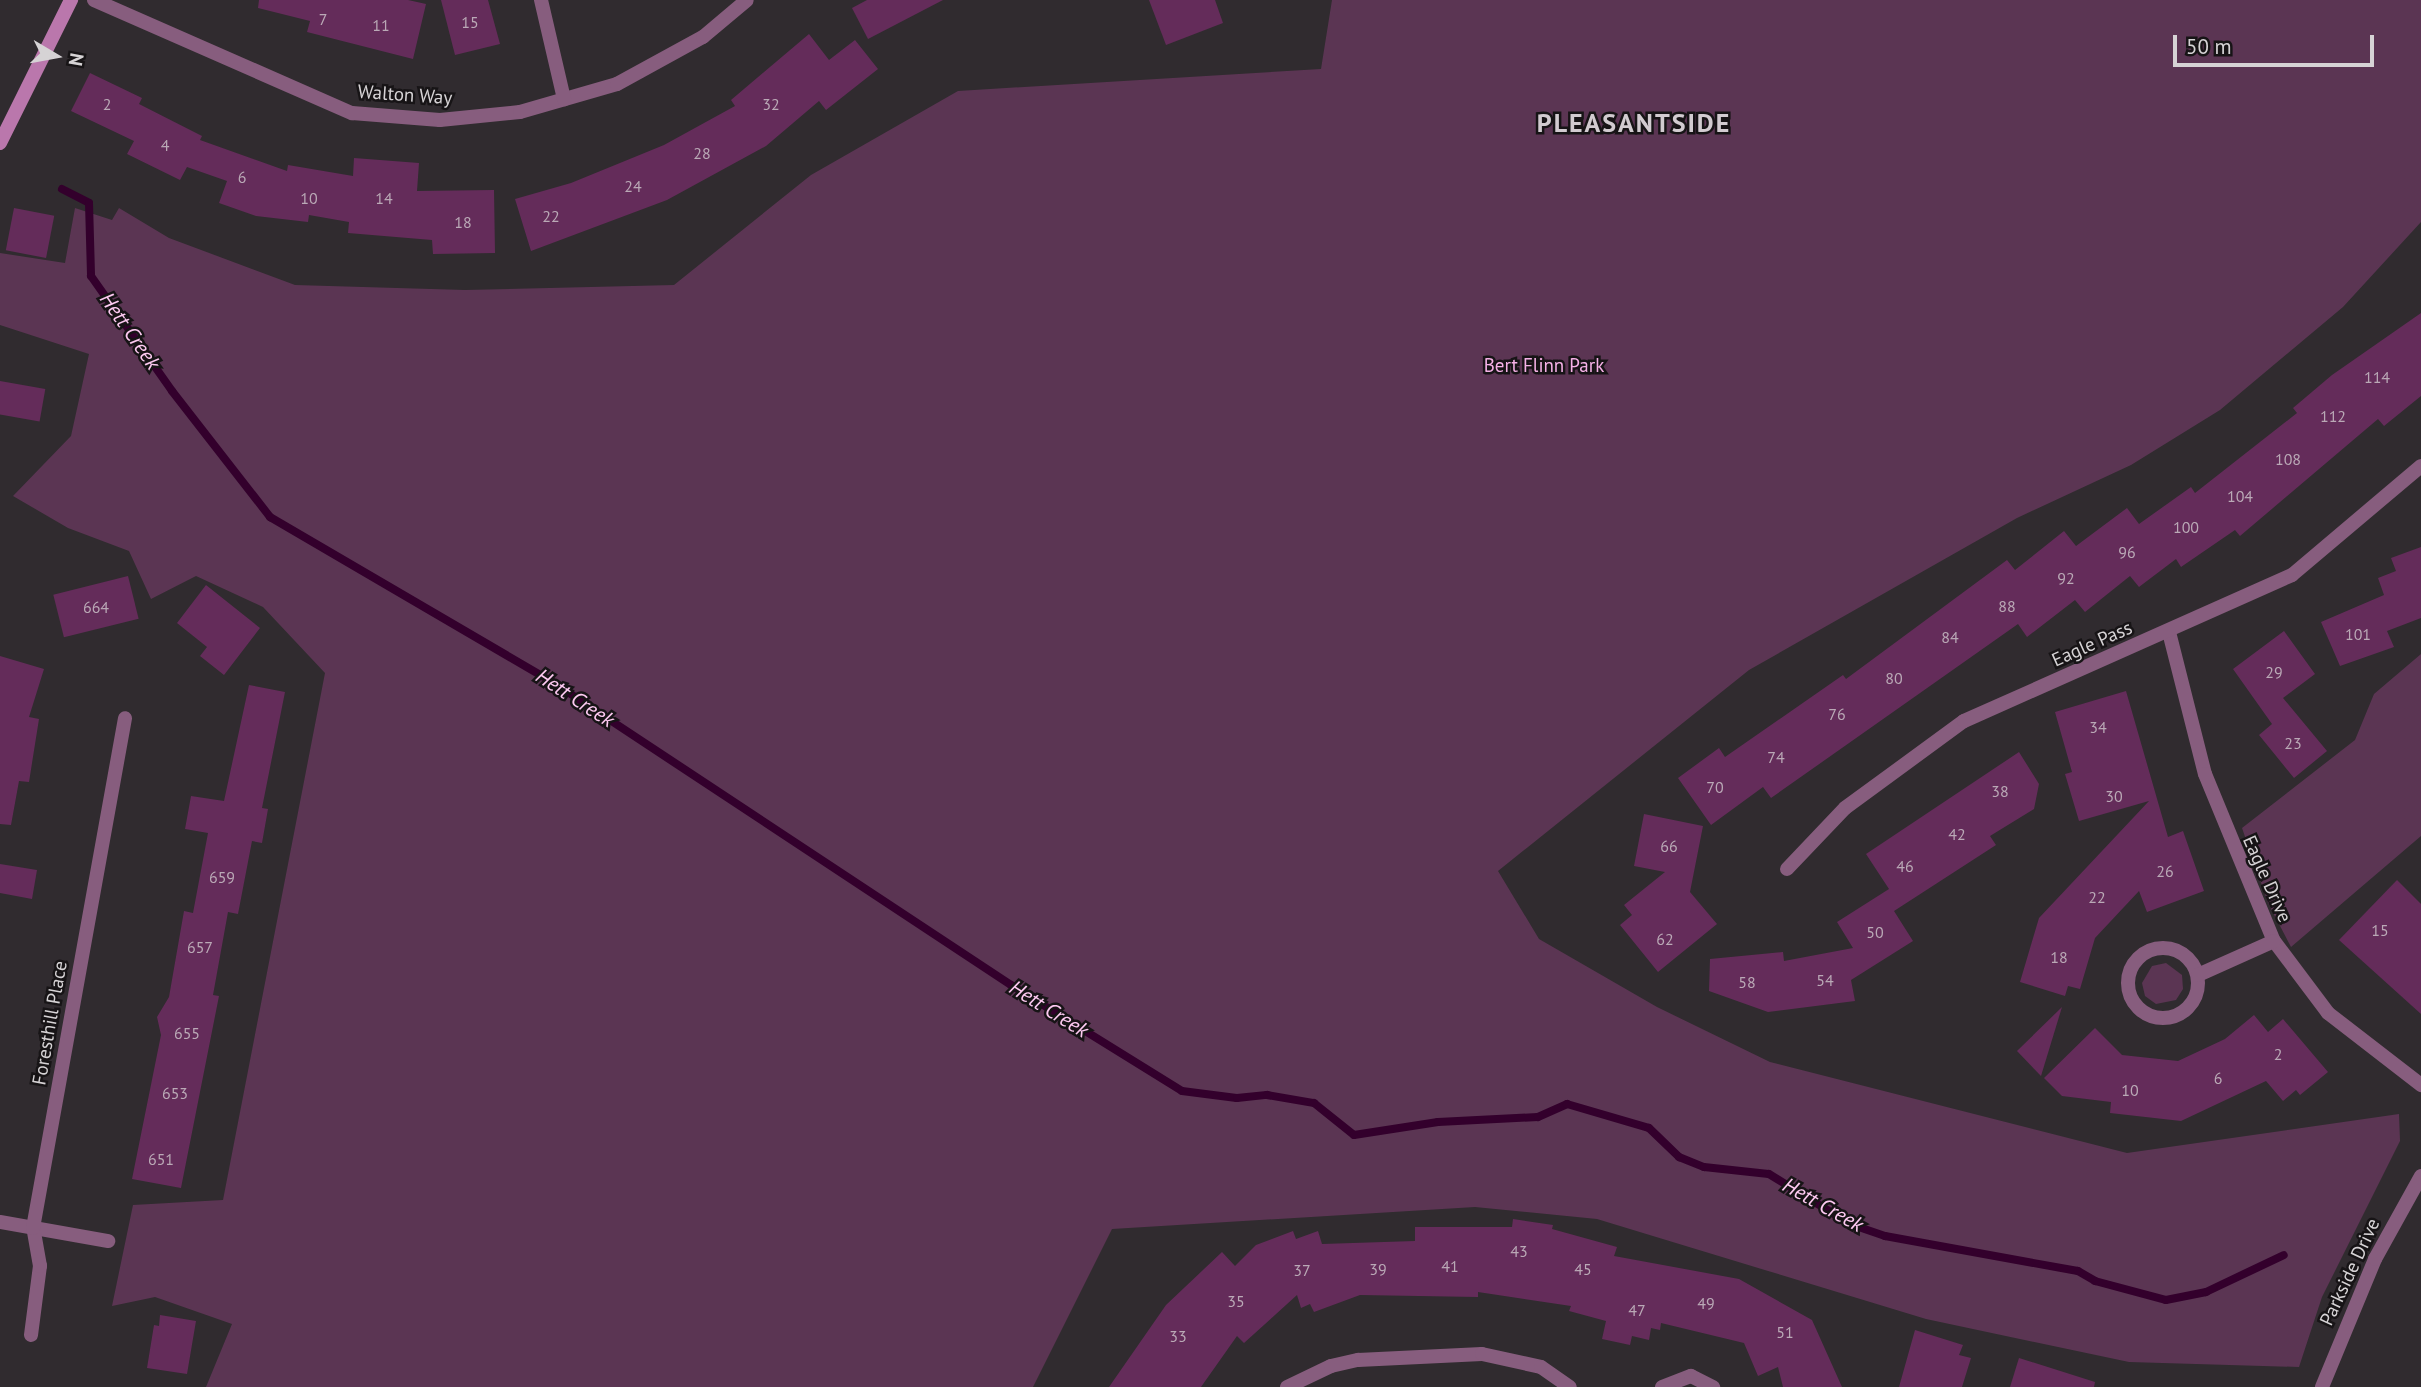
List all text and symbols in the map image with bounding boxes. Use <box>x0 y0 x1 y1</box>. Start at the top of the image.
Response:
house number: 7 <box>319 9 327 29</box>
house number: 15 <box>461 12 479 32</box>
house number: 11 <box>372 15 390 35</box>
north arrow <box>21 21 91 91</box>
scale bar <box>2176 21 2377 65</box>
text: 50 m <box>2186 33 2232 60</box>
text: N <box>64 51 90 68</box>
street label: Walton Way <box>357 80 453 110</box>
house number: 2 <box>103 94 111 114</box>
house number: 32 <box>762 94 780 114</box>
district label: PLEASANTSIDE <box>1538 107 1730 139</box>
house number: 4 <box>161 135 169 155</box>
house number: 28 <box>693 143 711 163</box>
house number: 6 <box>238 167 246 187</box>
house number: 24 <box>624 176 642 196</box>
house number: 10 <box>300 188 318 208</box>
house number: 14 <box>375 188 393 208</box>
house number: 22 <box>542 206 560 226</box>
house number: 18 <box>454 212 472 232</box>
water label: Hett Creek <box>94 288 166 374</box>
park label: Bert Flinn Park <box>1484 355 1604 377</box>
house number: 114 <box>2364 367 2390 387</box>
house number: 112 <box>2320 406 2346 426</box>
house number: 108 <box>2275 449 2301 469</box>
house number: 104 <box>2227 486 2253 506</box>
house number: 100 <box>2173 517 2199 537</box>
house number: 96 <box>2118 542 2136 562</box>
house number: 92 <box>2057 568 2075 588</box>
house number: 88 <box>1998 596 2016 616</box>
house number: 664 <box>83 597 109 617</box>
street label: Eagle Pass <box>2048 616 2136 672</box>
house number: 101 <box>2345 624 2371 644</box>
house number: 84 <box>1941 627 1959 647</box>
house number: 29 <box>2265 662 2283 682</box>
water label: Hett Creek <box>531 663 619 733</box>
house number: 80 <box>1885 668 1903 688</box>
house number: 76 <box>1828 704 1846 724</box>
house number: 34 <box>2089 717 2107 737</box>
house number: 23 <box>2284 733 2302 753</box>
house number: 74 <box>1767 747 1785 767</box>
house number: 70 <box>1706 777 1724 797</box>
house number: 38 <box>1991 781 2009 801</box>
house number: 30 <box>2105 786 2123 806</box>
house number: 42 <box>1948 824 1966 844</box>
street label: Eagle Drive <box>2238 832 2296 926</box>
house number: 66 <box>1660 836 1678 856</box>
house number: 46 <box>1896 856 1914 876</box>
house number: 26 <box>2156 861 2174 881</box>
house number: 659 <box>209 867 235 887</box>
house number: 22 <box>2088 887 2106 907</box>
house number: 15 <box>2371 920 2389 940</box>
house number: 50 <box>1866 922 1884 942</box>
house number: 62 <box>1656 929 1674 949</box>
house number: 657 <box>187 937 213 957</box>
house number: 18 <box>2050 947 2068 967</box>
street label: Foresthill Place <box>28 959 72 1087</box>
house number: 54 <box>1816 970 1834 990</box>
house number: 58 <box>1738 972 1756 992</box>
water label: Hett Creek <box>1005 975 1093 1043</box>
house number: 655 <box>174 1023 200 1043</box>
house number: 2 <box>2274 1044 2282 1064</box>
house number: 6 <box>2214 1068 2222 1088</box>
house number: 10 <box>2121 1080 2139 1100</box>
house number: 653 <box>162 1083 188 1103</box>
house number: 651 <box>148 1149 174 1169</box>
water label: Hett Creek <box>1778 1173 1868 1237</box>
street label: Parkside Drive <box>2315 1215 2385 1329</box>
house number: 43 <box>1510 1241 1528 1261</box>
house number: 41 <box>1441 1256 1459 1276</box>
house number: 39 <box>1369 1259 1387 1279</box>
house number: 45 <box>1574 1259 1592 1279</box>
house number: 37 <box>1293 1260 1311 1280</box>
house number: 35 <box>1227 1291 1245 1311</box>
house number: 49 <box>1697 1293 1715 1313</box>
house number: 47 <box>1628 1300 1646 1320</box>
house number: 51 <box>1776 1322 1794 1342</box>
house number: 33 <box>1169 1326 1187 1346</box>

